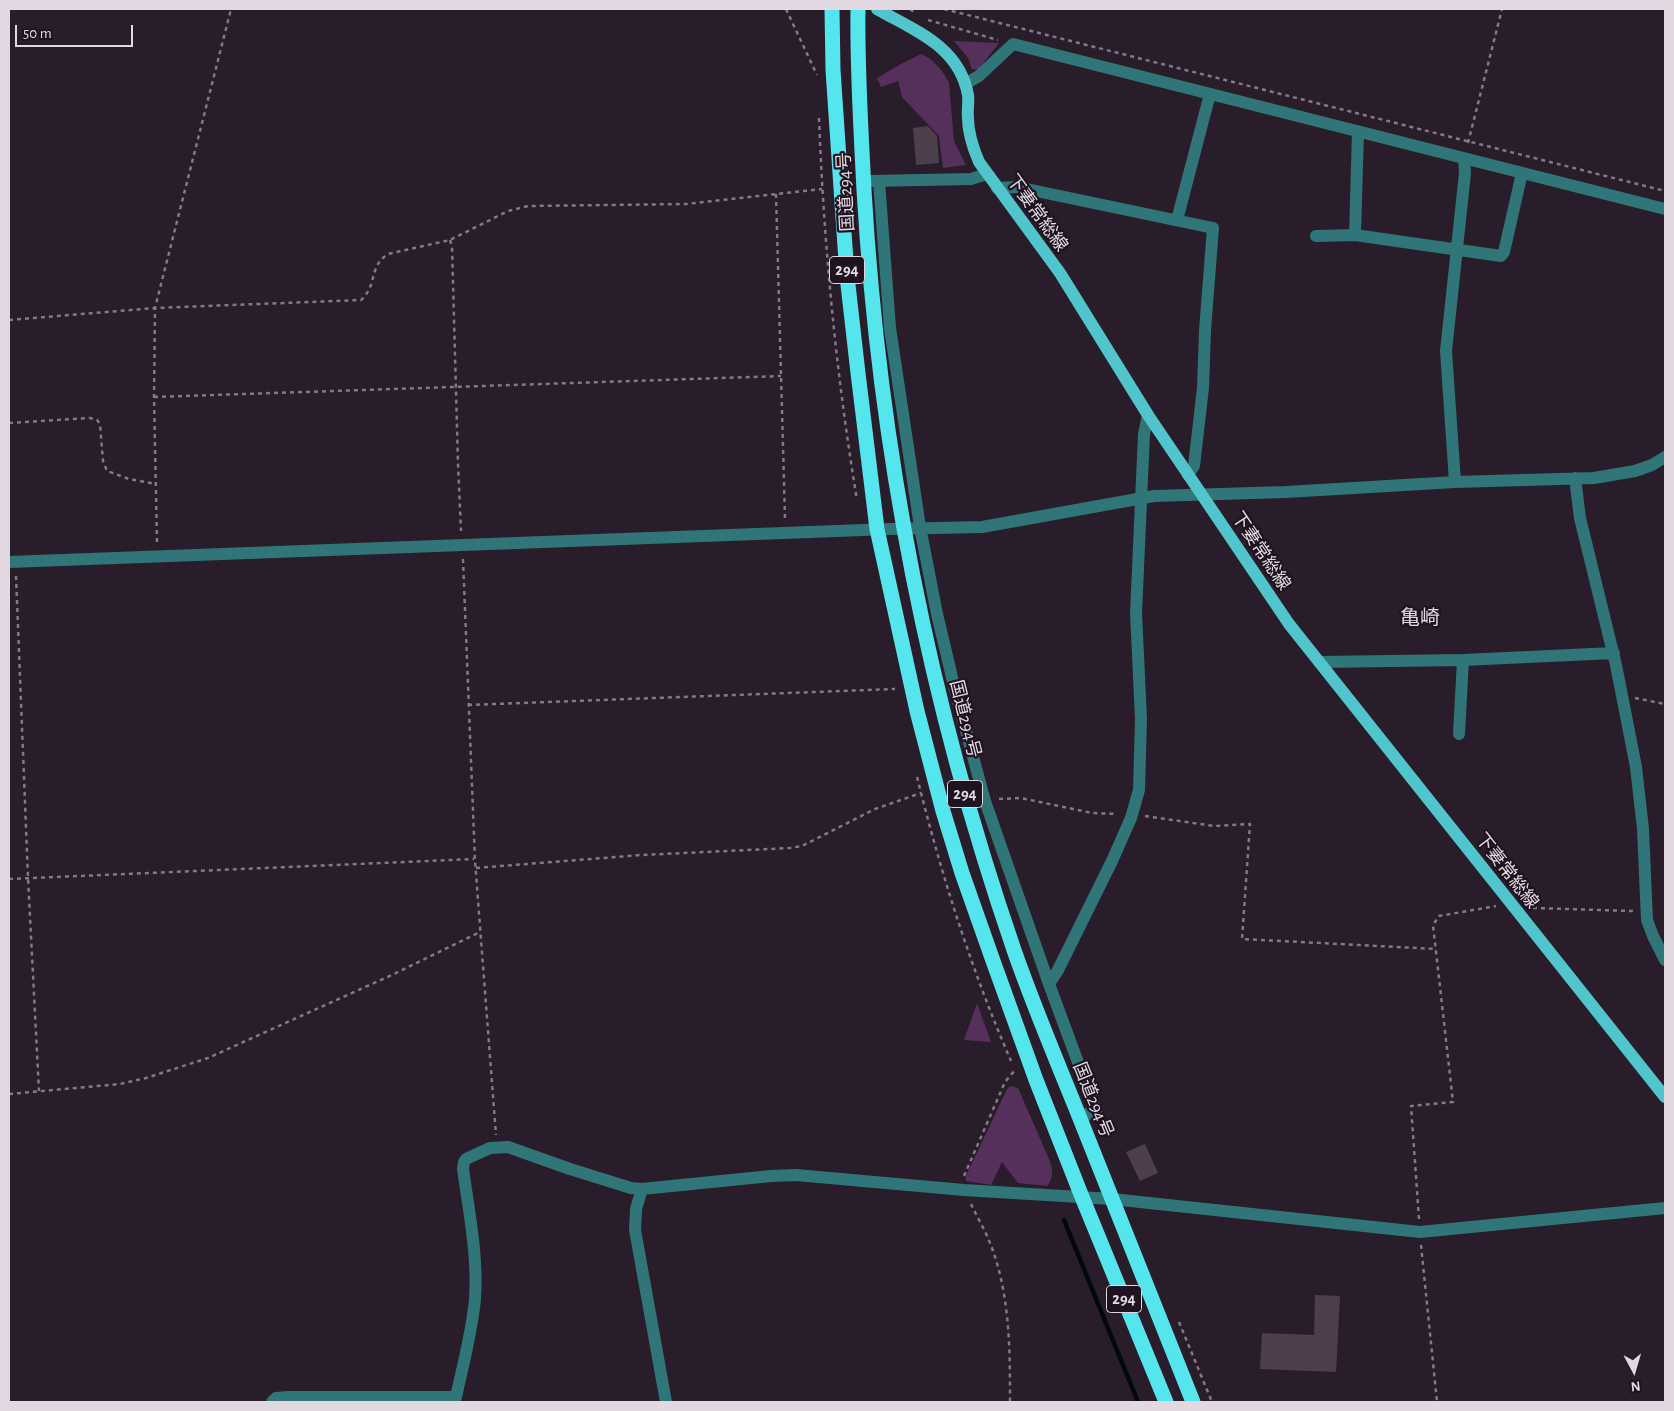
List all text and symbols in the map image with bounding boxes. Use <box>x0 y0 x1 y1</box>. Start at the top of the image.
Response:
scale bar <box>18 15 135 47</box>
text: 50 m <box>23 26 52 41</box>
street label: 国道294号 <box>833 152 859 232</box>
street label: 下妻常総線 <box>1002 170 1072 256</box>
road number: 294 <box>830 256 864 284</box>
street label: 下妻常総線 <box>1227 508 1295 594</box>
district label: 亀崎 <box>1400 606 1440 630</box>
street label: 国道294号 <box>945 678 985 760</box>
road number: 294 <box>948 781 982 808</box>
street label: 下妻常総線 <box>1471 829 1543 913</box>
street label: 国道294号 <box>1068 1059 1118 1141</box>
road number: 294 <box>1106 1286 1142 1312</box>
north arrow <box>1609 1346 1659 1396</box>
text: N <box>1630 1378 1641 1393</box>

